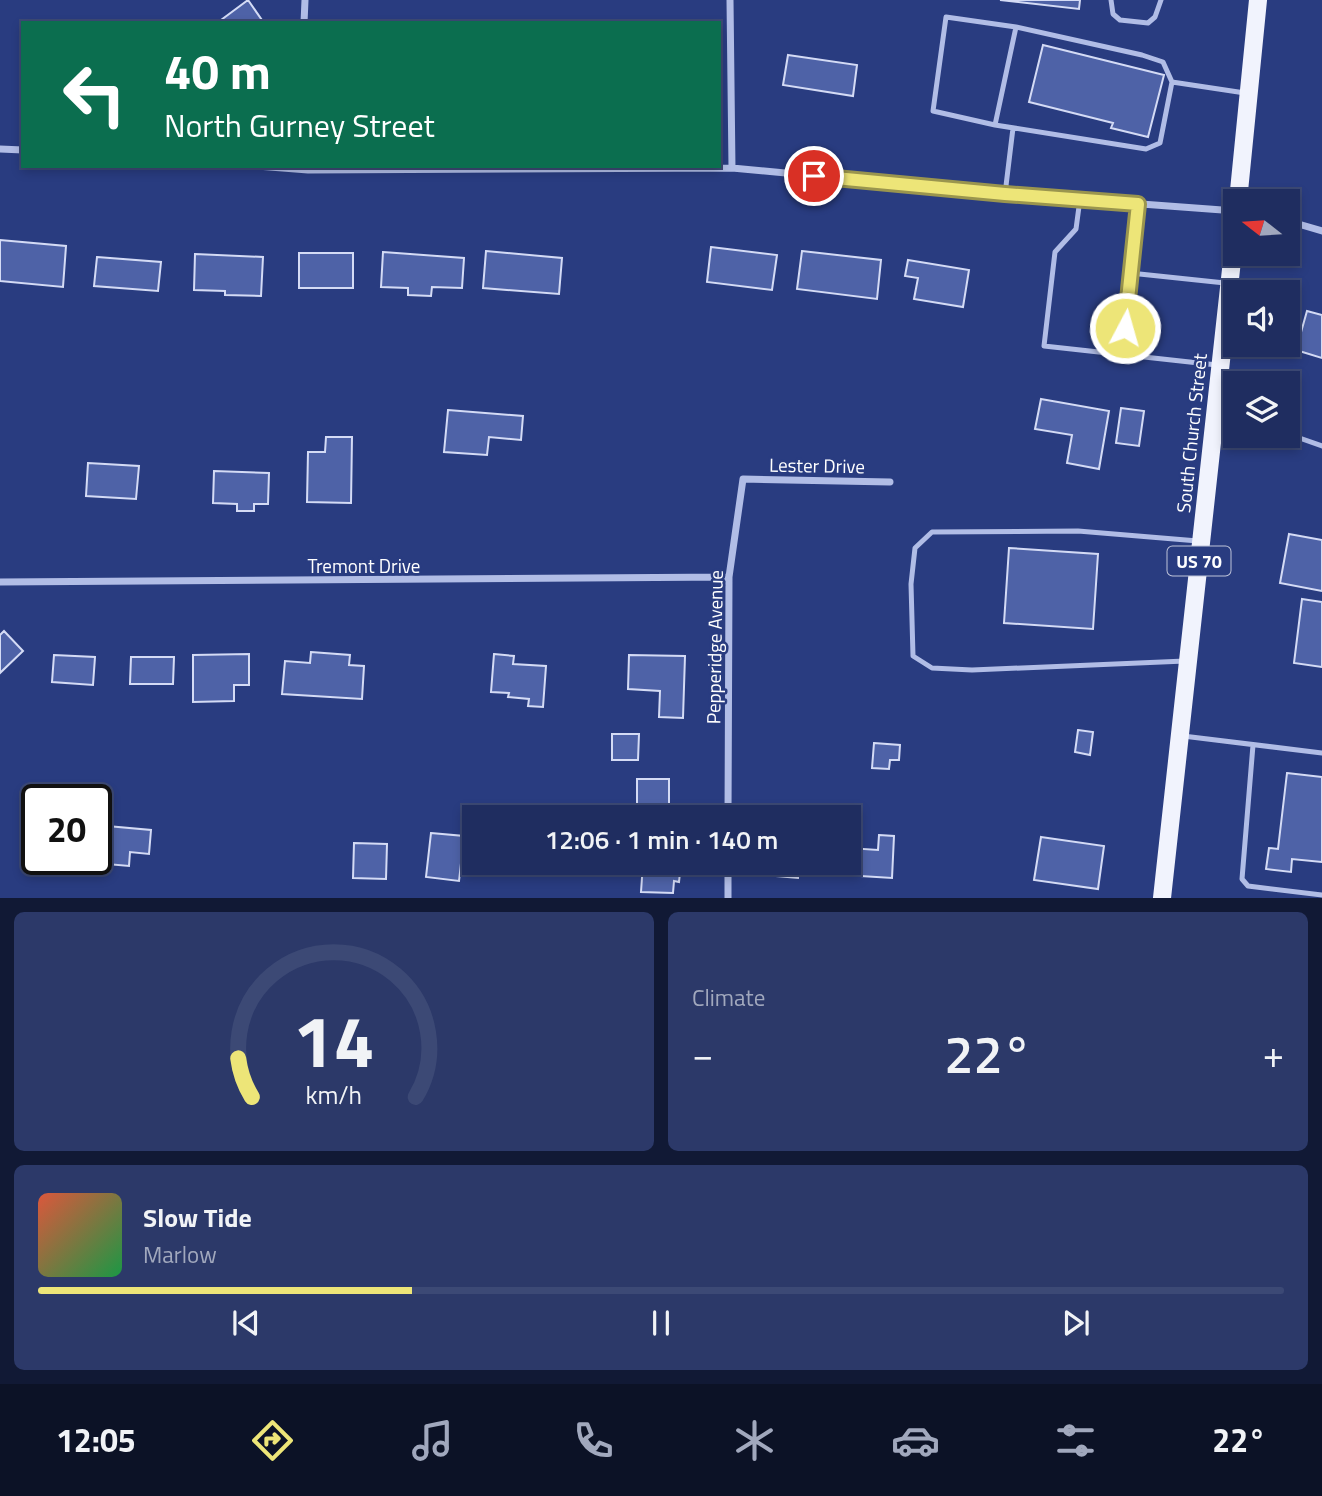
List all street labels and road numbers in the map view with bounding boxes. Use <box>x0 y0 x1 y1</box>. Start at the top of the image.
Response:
street label: South Church Street <box>1168 352 1214 514</box>
street label: Lester Drive <box>769 450 865 480</box>
road number: US 70 <box>1168 546 1230 576</box>
street label: Tremont Drive <box>308 551 420 580</box>
street label: Pepperidge Avenue <box>698 570 730 724</box>

